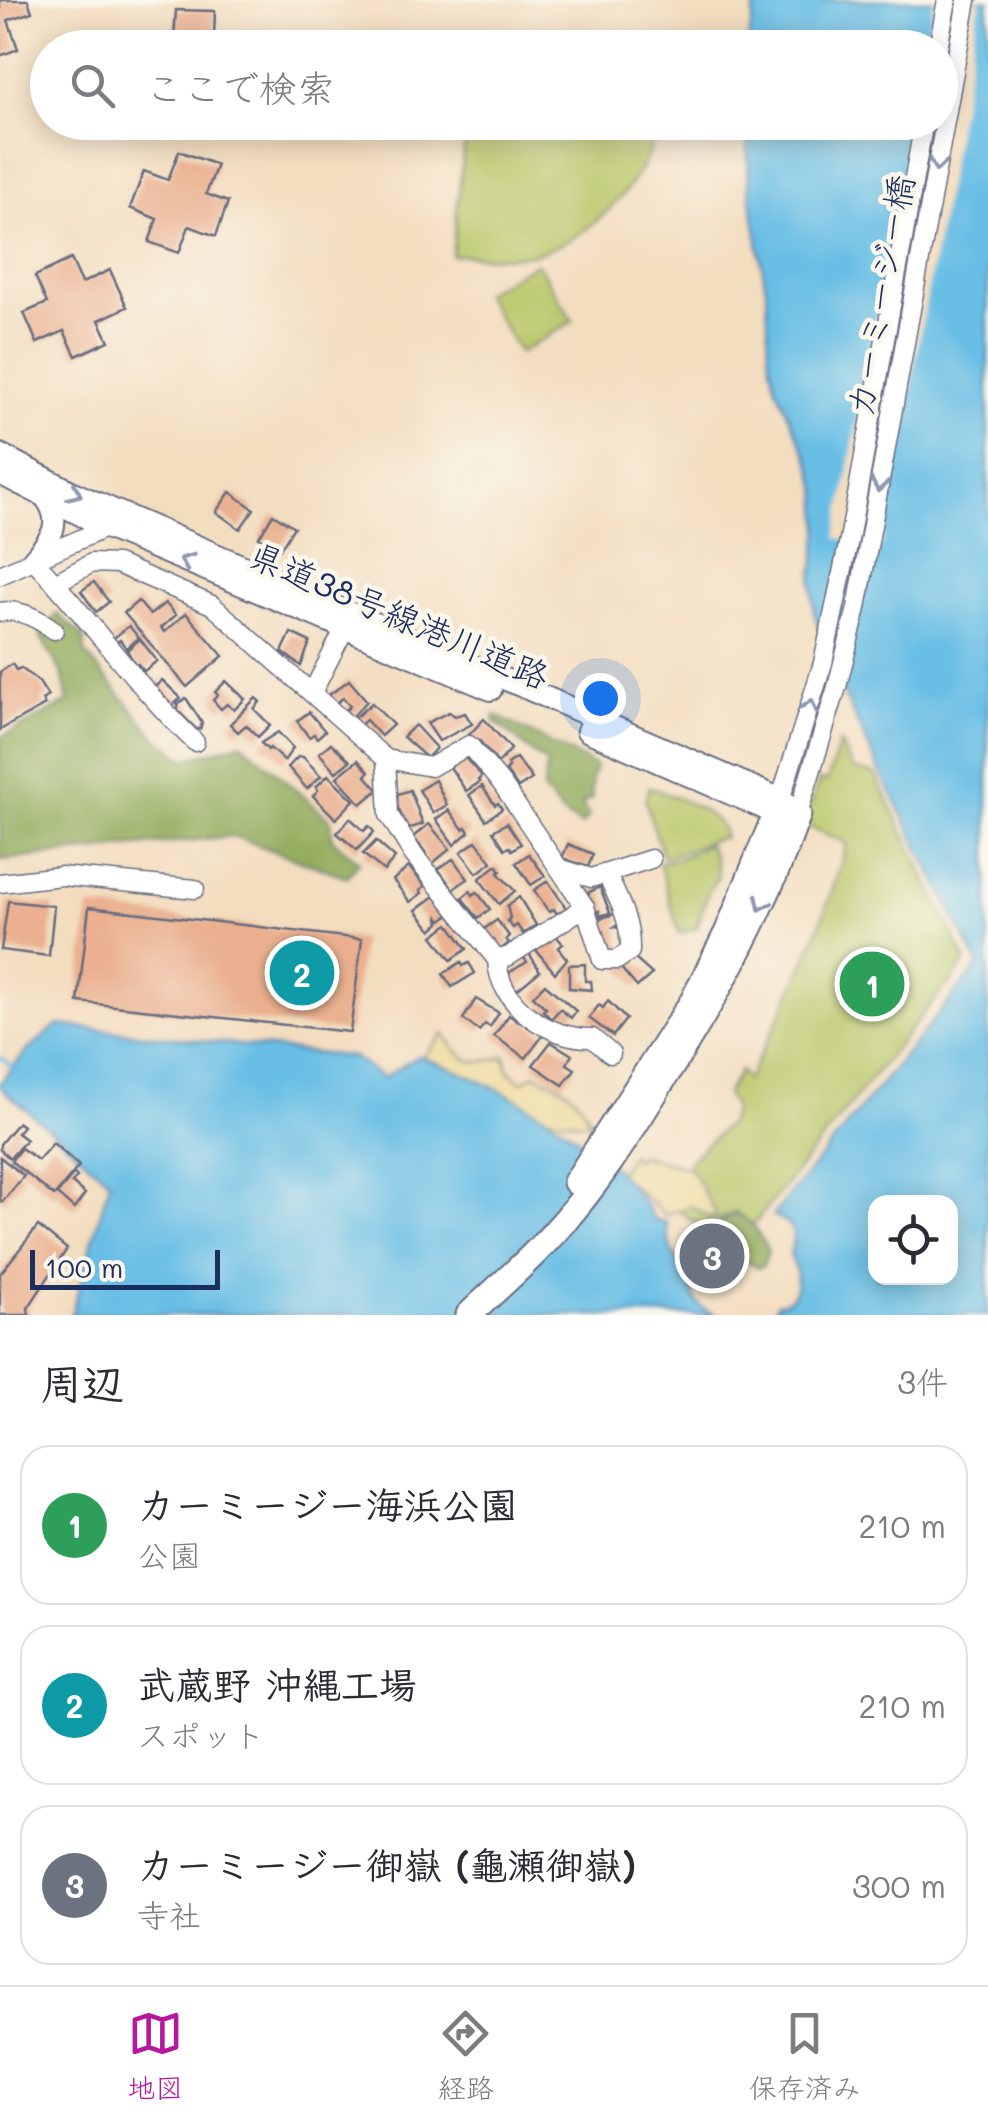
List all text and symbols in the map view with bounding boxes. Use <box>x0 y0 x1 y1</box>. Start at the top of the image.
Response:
search box <box>30 30 958 140</box>
icon: search <box>65 58 120 113</box>
text: ここで検索 <box>145 62 335 112</box>
one-way arrow <box>927 157 948 173</box>
street label: カーミージー橋 <box>835 171 923 420</box>
one-way arrow <box>870 476 891 493</box>
one-way arrow <box>65 480 83 500</box>
street label: 県道38号線港川道路 <box>243 530 557 698</box>
one-way arrow <box>178 553 196 573</box>
your location <box>575 673 626 724</box>
one-way arrow <box>798 698 819 715</box>
one-way arrow <box>754 894 774 912</box>
pin: 2 <box>270 936 334 1010</box>
pin: 1 <box>840 946 904 1022</box>
map controls <box>868 1195 958 1285</box>
button: locate <box>868 1195 958 1285</box>
pin: 3 <box>680 1218 744 1294</box>
scale bar <box>30 1245 220 1290</box>
text: 100 m <box>45 1249 123 1285</box>
text: 周辺 <box>40 1355 124 1410</box>
text: 3件 <box>897 1360 948 1402</box>
text: カーミージー海浜公園 <box>137 1479 518 1529</box>
text: 1 <box>67 1504 82 1546</box>
text: 210 m <box>858 1504 946 1546</box>
text: 公園 <box>137 1533 201 1575</box>
text: 武蔵野 沖縄工場 <box>137 1659 417 1709</box>
text: 2 <box>66 1684 83 1726</box>
text: 210 m <box>858 1684 946 1726</box>
text: スポット <box>137 1713 265 1755</box>
text: カーミージー御嶽 (龜瀬御嶽) <box>137 1839 636 1889</box>
text: 3 <box>65 1864 84 1906</box>
text: 300 m <box>852 1864 946 1906</box>
text: 寺社 <box>137 1893 201 1935</box>
tab: 地図 <box>127 2006 183 2106</box>
tab: 経路 <box>438 2006 494 2106</box>
tab: 保存済み <box>749 2006 861 2106</box>

